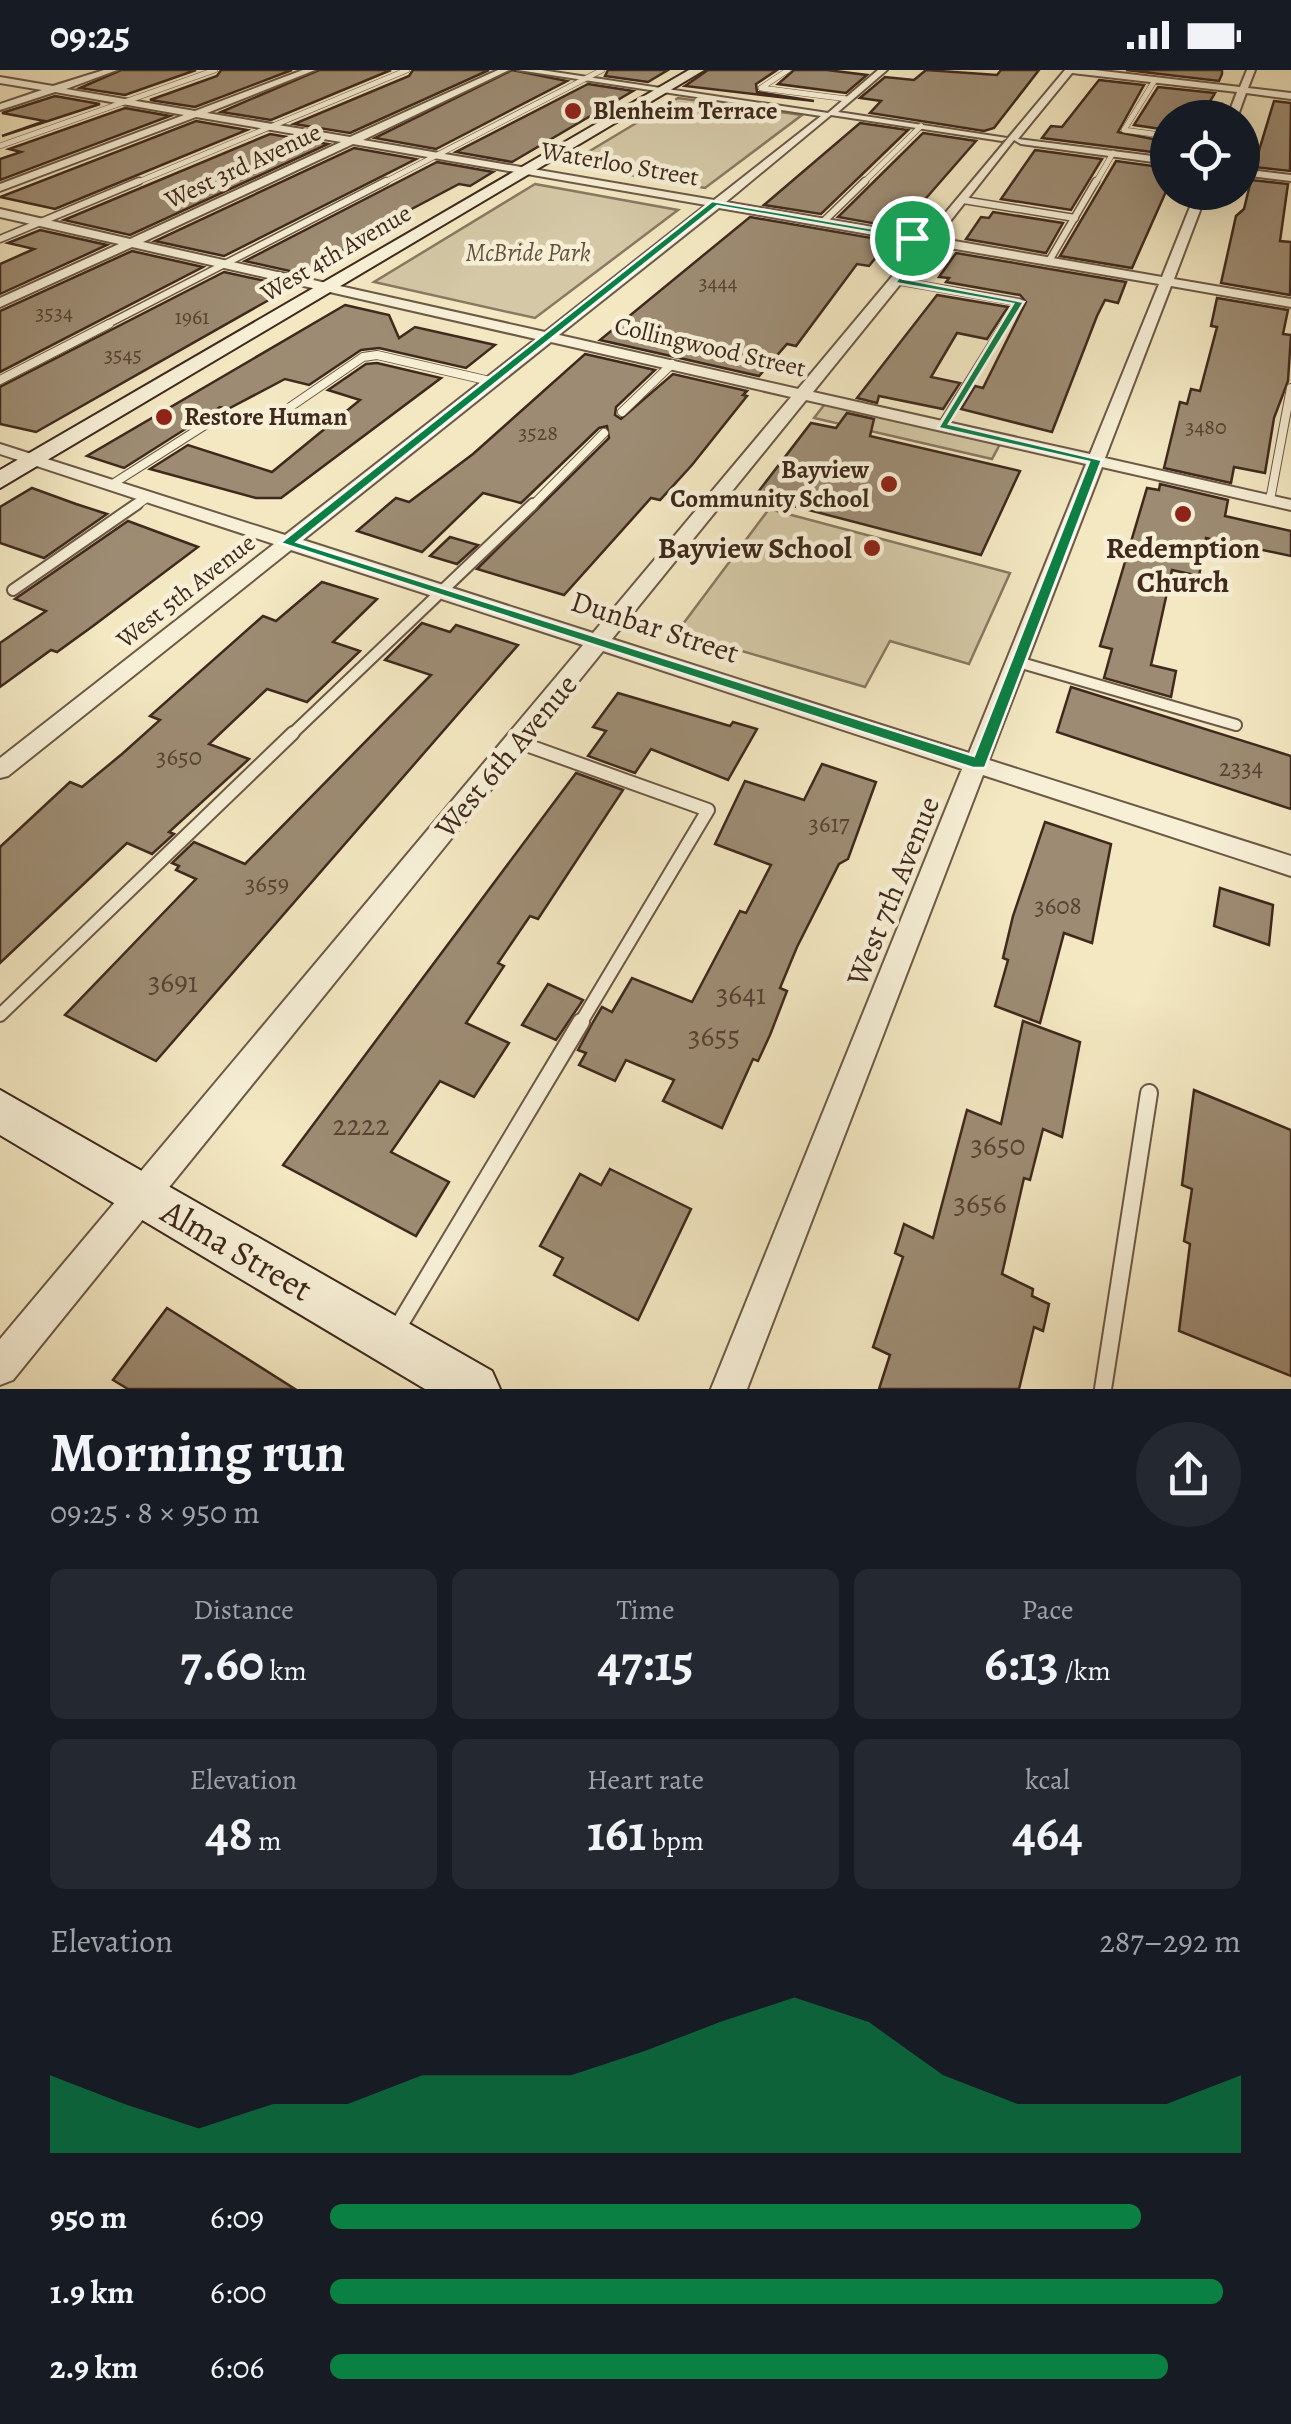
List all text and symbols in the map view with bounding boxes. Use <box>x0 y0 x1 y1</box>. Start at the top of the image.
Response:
text: 09:25 <box>50 9 130 61</box>
place label: Blenheim Terrace <box>593 94 777 128</box>
marker: Blenheim Terrace <box>562 100 584 122</box>
map controls <box>1150 100 1260 210</box>
button: locate <box>1150 100 1260 210</box>
street label: West 3rd Avenue <box>159 115 327 217</box>
street label: Waterloo Street <box>538 133 701 195</box>
street label: West 4th Avenue <box>254 196 417 310</box>
pin <box>870 196 955 281</box>
icon: arrive <box>885 211 940 266</box>
park label: McBride Park <box>465 236 591 270</box>
house number: 3444 <box>698 268 738 298</box>
house number: 3534 <box>35 298 73 328</box>
house number: 1961 <box>174 302 210 332</box>
street label: Collingwood Street <box>611 308 809 386</box>
house number: 3545 <box>104 340 142 370</box>
place label: Restore Human <box>184 400 347 434</box>
marker: Restore Human <box>153 406 175 428</box>
house number: 3480 <box>1185 412 1227 442</box>
house number: 3528 <box>518 418 558 448</box>
place label: Bayview Community School <box>670 453 870 516</box>
marker: Bayview Community School <box>878 473 900 495</box>
marker: Redemption Church <box>1172 503 1194 525</box>
street label: West 5th Avenue <box>109 526 263 657</box>
place label: Bayview School <box>658 528 852 568</box>
place label: Redemption Church <box>1106 528 1260 602</box>
marker: Bayview School <box>861 537 883 559</box>
street label: Dunbar Street <box>566 581 744 673</box>
street label: West 6th Avenue <box>425 666 586 847</box>
house number: 3650 <box>156 740 202 774</box>
house number: 2334 <box>1219 751 1263 785</box>
street label: West 7th Avenue <box>836 790 949 993</box>
house number: 3617 <box>808 807 850 841</box>
house number: 3659 <box>245 867 289 901</box>
house number: 3608 <box>1034 889 1082 923</box>
house number: 3691 <box>148 962 198 1002</box>
house number: 3641 <box>716 974 766 1014</box>
house number: 3655 <box>688 1016 740 1056</box>
house number: 2222 <box>333 1105 390 1145</box>
house number: 3650 <box>970 1125 1026 1165</box>
house number: 3656 <box>953 1183 1007 1223</box>
street label: Alma Street <box>152 1187 321 1312</box>
text: Morning run <box>50 1415 345 1490</box>
button: share <box>1136 1422 1241 1527</box>
text: 09:25 · 8 × 950 m <box>50 1490 260 1534</box>
text: Distance <box>193 1591 294 1629</box>
text: Time <box>616 1591 675 1629</box>
text: Pace <box>1022 1591 1073 1629</box>
text: 7.60 <box>180 1629 264 1697</box>
text: 47:15 <box>598 1629 694 1697</box>
text: 6:13 <box>984 1629 1059 1697</box>
text: km <box>264 1652 307 1690</box>
text: /km <box>1059 1652 1111 1690</box>
text: Elevation <box>190 1761 297 1799</box>
text: Heart rate <box>587 1761 704 1799</box>
text: kcal <box>1025 1761 1070 1799</box>
text: 48 <box>205 1799 253 1867</box>
text: 161 <box>587 1799 646 1867</box>
text: 464 <box>1012 1799 1083 1867</box>
text: m <box>253 1822 282 1860</box>
text: bpm <box>646 1822 704 1860</box>
text: Elevation <box>50 1919 173 1963</box>
text: 287–292 m <box>1099 1919 1241 1963</box>
text: 950 m <box>50 2195 127 2239</box>
text: 6:09 <box>210 2195 264 2239</box>
text: 1.9 km <box>50 2270 134 2314</box>
text: 6:00 <box>210 2270 267 2314</box>
text: 2.9 km <box>50 2345 138 2389</box>
text: 6:06 <box>210 2345 264 2389</box>

